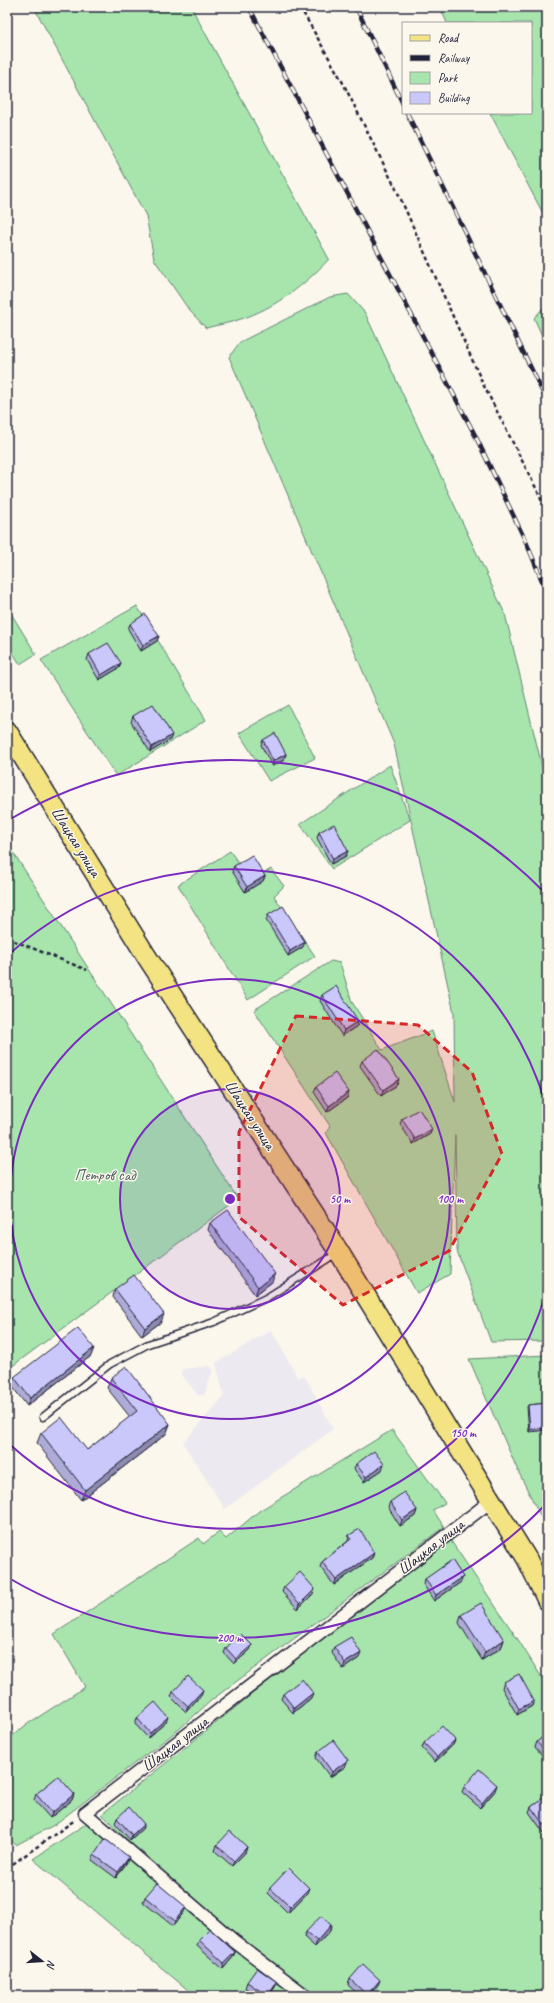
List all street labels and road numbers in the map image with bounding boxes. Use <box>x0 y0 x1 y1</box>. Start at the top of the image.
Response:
street label: Шацкая улица <box>47 803 106 882</box>
street label: Шацкая улица <box>220 1076 281 1155</box>
street label: Шацкая улица <box>394 1514 469 1579</box>
street label: Шацкая улица <box>138 1711 213 1776</box>

